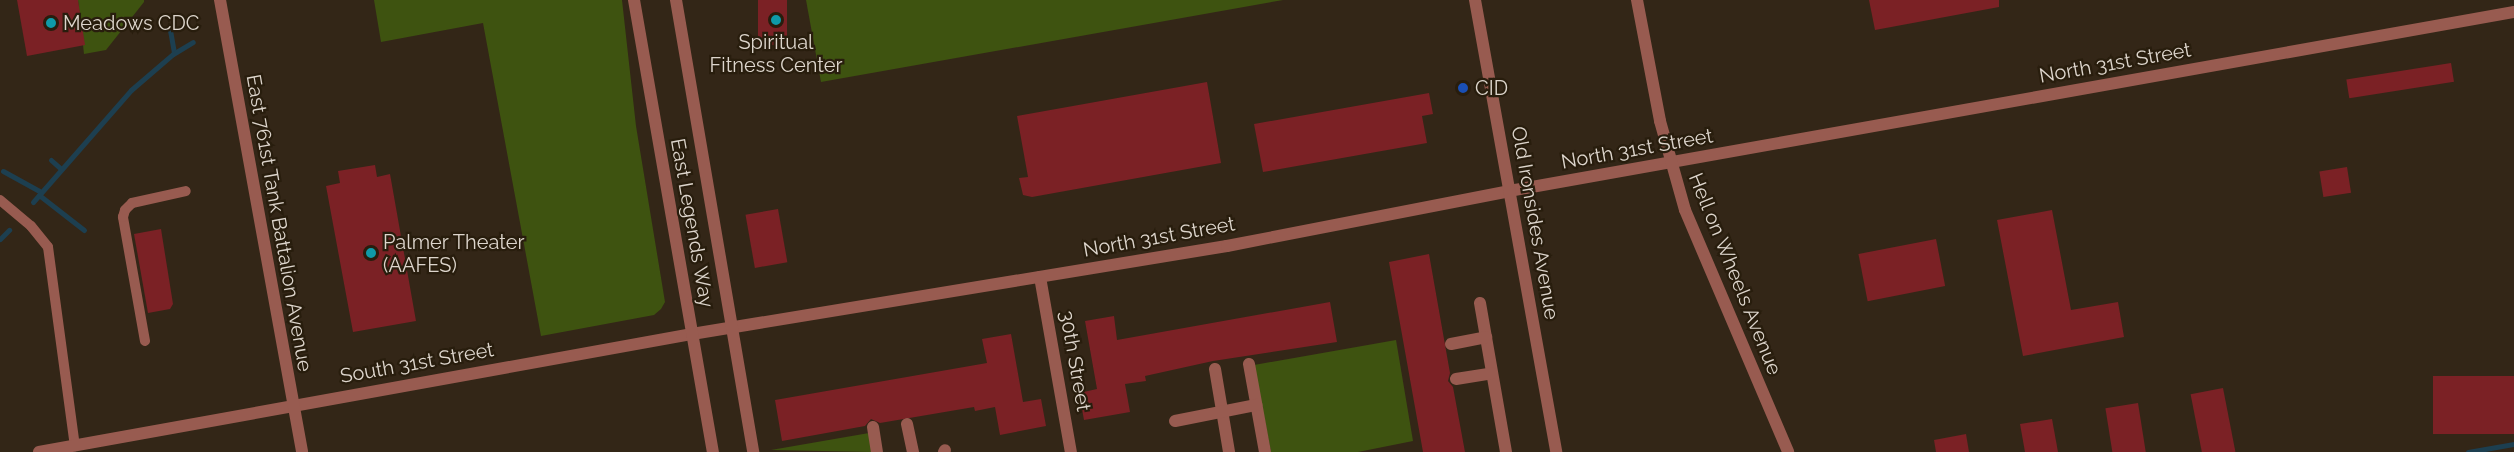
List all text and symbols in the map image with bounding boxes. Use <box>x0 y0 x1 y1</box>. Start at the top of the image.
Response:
place label: Meadows CDC <box>63 11 199 35</box>
marker: Spiritual Fitness Center <box>769 13 783 27</box>
marker: Meadows CDC <box>44 16 58 30</box>
place label: Spiritual Fitness Center <box>710 30 842 77</box>
street label: North 31st Street <box>2037 38 2193 88</box>
street label: East 761st Tank Battalion Avenue <box>241 72 317 374</box>
place label: CID <box>1475 76 1508 100</box>
marker: CID <box>1456 81 1470 95</box>
street label: Old Ironsides Avenue <box>1506 124 1564 322</box>
street label: North 31st Street <box>1559 124 1715 174</box>
street label: East Legends Way <box>665 136 719 310</box>
street label: Hell on Wheels Avenue <box>1683 169 1787 379</box>
street label: North 31st Street <box>1081 212 1237 262</box>
place label: Palmer Theater (AAFES) <box>383 230 526 277</box>
marker: Palmer Theater (AAFES) <box>364 246 378 260</box>
street label: 30th Street <box>1054 309 1096 413</box>
street label: South 31st Street <box>338 338 496 388</box>

